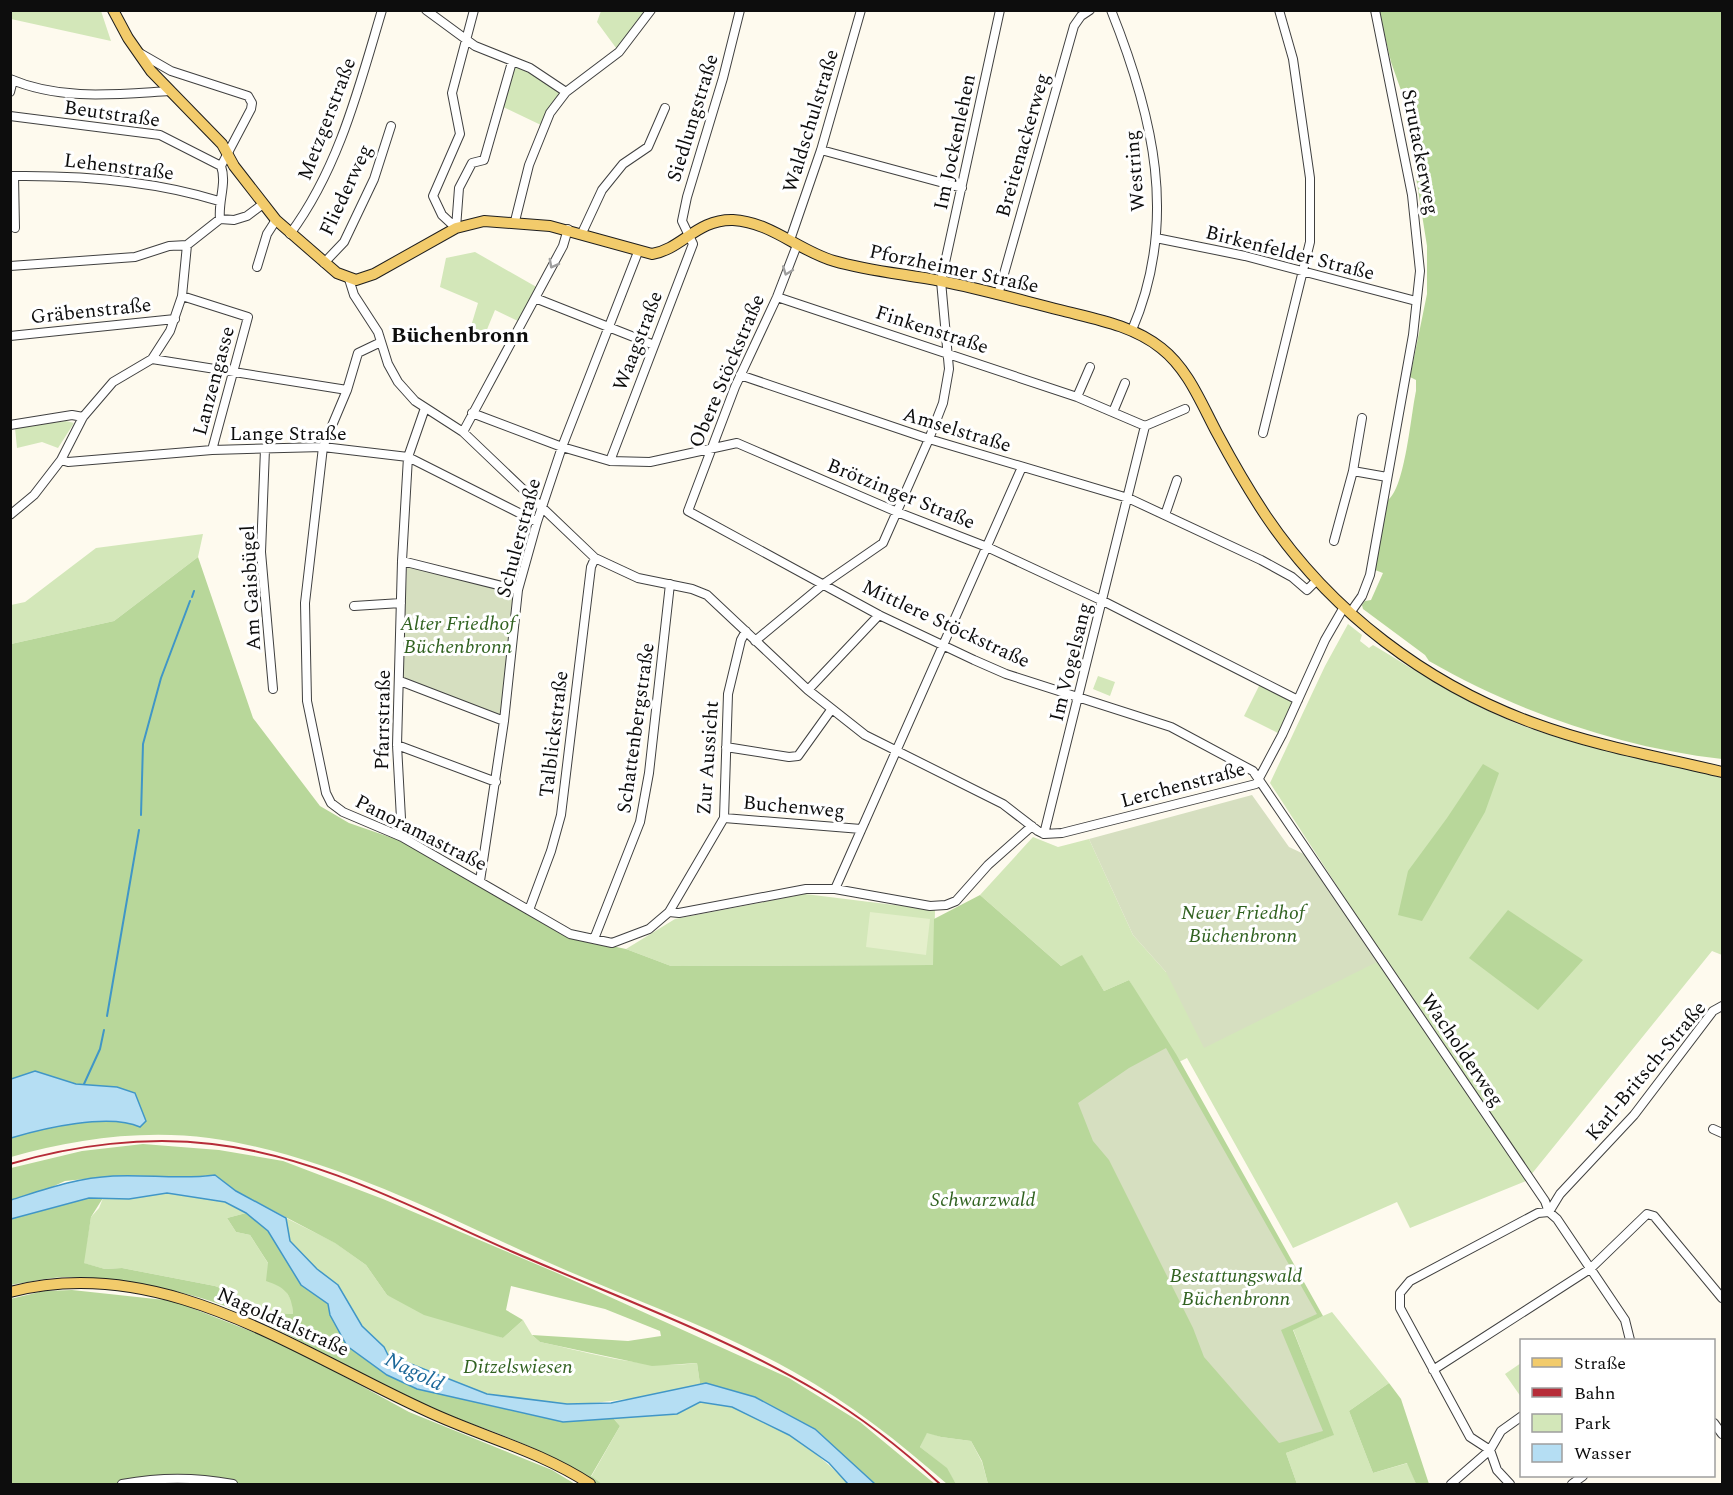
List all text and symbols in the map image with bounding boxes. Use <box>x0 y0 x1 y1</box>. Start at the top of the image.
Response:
street label: Waldschulstraße <box>775 46 847 196</box>
street label: Siedlungstraße <box>659 50 727 186</box>
street label: Metzgerstraße <box>290 53 364 185</box>
street label: Breitenackerweg <box>988 69 1058 221</box>
street label: Im Jockenlehen <box>926 71 984 213</box>
street label: Strutackerweg <box>1393 86 1447 218</box>
street label: Beutstraße <box>62 92 162 136</box>
street label: Westring <box>1117 129 1153 213</box>
street label: Fliederweg <box>312 139 380 241</box>
street label: Lehenstraße <box>62 145 176 189</box>
street label: Birkenfelder Straße <box>1202 217 1378 289</box>
street label: Pforzheimer Straße <box>866 236 1042 302</box>
one-way arrow <box>549 258 560 269</box>
one-way arrow <box>782 264 794 275</box>
street label: Waagstraße <box>605 287 671 395</box>
street label: Gräbenstraße <box>29 290 153 332</box>
street label: Obere Stöckstraße <box>681 290 773 452</box>
street label: Finkenstraße <box>872 298 992 362</box>
district label: Büchenbronn <box>391 319 530 352</box>
street label: Lanzengasse <box>185 323 243 439</box>
street label: Amselstraße <box>899 399 1015 461</box>
street label: Lange Straße <box>229 419 347 449</box>
street label: Brötzinger Straße <box>822 451 980 537</box>
street label: Schulerstraße <box>489 475 549 601</box>
street label: Am Gaisbügel <box>233 524 269 652</box>
street label: Mittlere Stöckstraße <box>857 572 1035 676</box>
street label: Im Vogelsang <box>1042 599 1100 725</box>
park label: Alter Friedhof Büchenbronn <box>399 609 519 662</box>
street label: Schattenbergstraße <box>609 641 663 815</box>
street label: Talblickstraße <box>531 669 577 799</box>
street label: Pfarrstraße <box>367 670 399 770</box>
street label: Zur Aussicht <box>689 700 727 816</box>
street label: Lerchenstraße <box>1117 754 1249 816</box>
street label: Panoramastraße <box>350 787 492 879</box>
street label: Buchenweg <box>742 788 846 826</box>
park label: Neuer Friedhof Büchenbronn <box>1181 898 1309 951</box>
street label: Wacholderweg <box>1413 987 1511 1113</box>
street label: Karl-Britsch-Straße <box>1578 994 1714 1148</box>
park label: Schwarzwald <box>930 1185 1036 1215</box>
park label: Bestattungswald Büchenbronn <box>1170 1261 1302 1314</box>
street label: Nagoldtalstraße <box>212 1279 354 1365</box>
legend <box>1520 1339 1715 1477</box>
water label: Nagold <box>379 1344 449 1400</box>
text: Straße <box>1574 1350 1626 1377</box>
park label: Ditzelswiesen <box>463 1352 573 1382</box>
text: Bahn <box>1574 1380 1616 1407</box>
text: Park <box>1574 1410 1611 1437</box>
text: Wasser <box>1574 1440 1631 1467</box>

